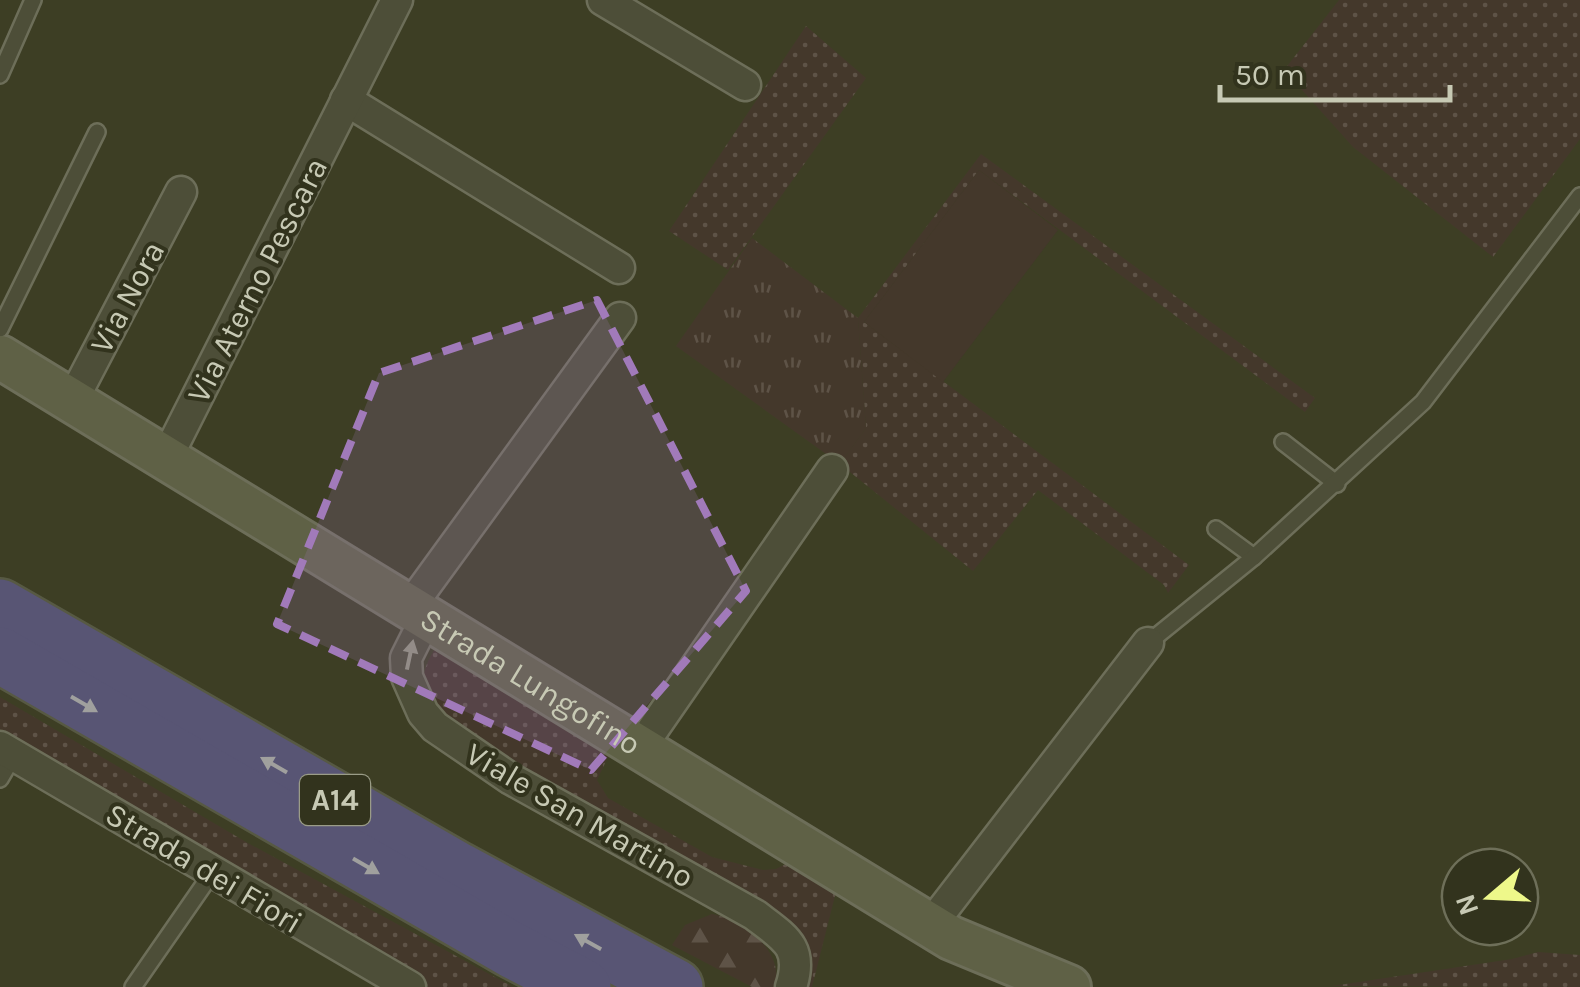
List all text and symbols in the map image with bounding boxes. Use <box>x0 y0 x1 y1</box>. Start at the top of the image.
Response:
scale bar <box>1220 40 1450 102</box>
text: 50 m <box>1235 57 1305 93</box>
street label: Via Aterno Pescara <box>180 152 335 409</box>
street label: Via Nora <box>83 235 172 359</box>
street label: Strada Lungofino <box>414 600 647 763</box>
one-way arrow <box>403 639 418 670</box>
one-way arrow <box>70 695 99 712</box>
street label: Viale San Martino <box>459 735 700 896</box>
one-way arrow <box>260 757 289 774</box>
road number: A14 <box>300 775 370 825</box>
street label: Strada dei Fiori <box>99 795 308 941</box>
north arrow <box>1440 847 1540 947</box>
one-way arrow <box>352 857 380 874</box>
text: N <box>1448 890 1486 920</box>
one-way arrow <box>574 934 602 952</box>

